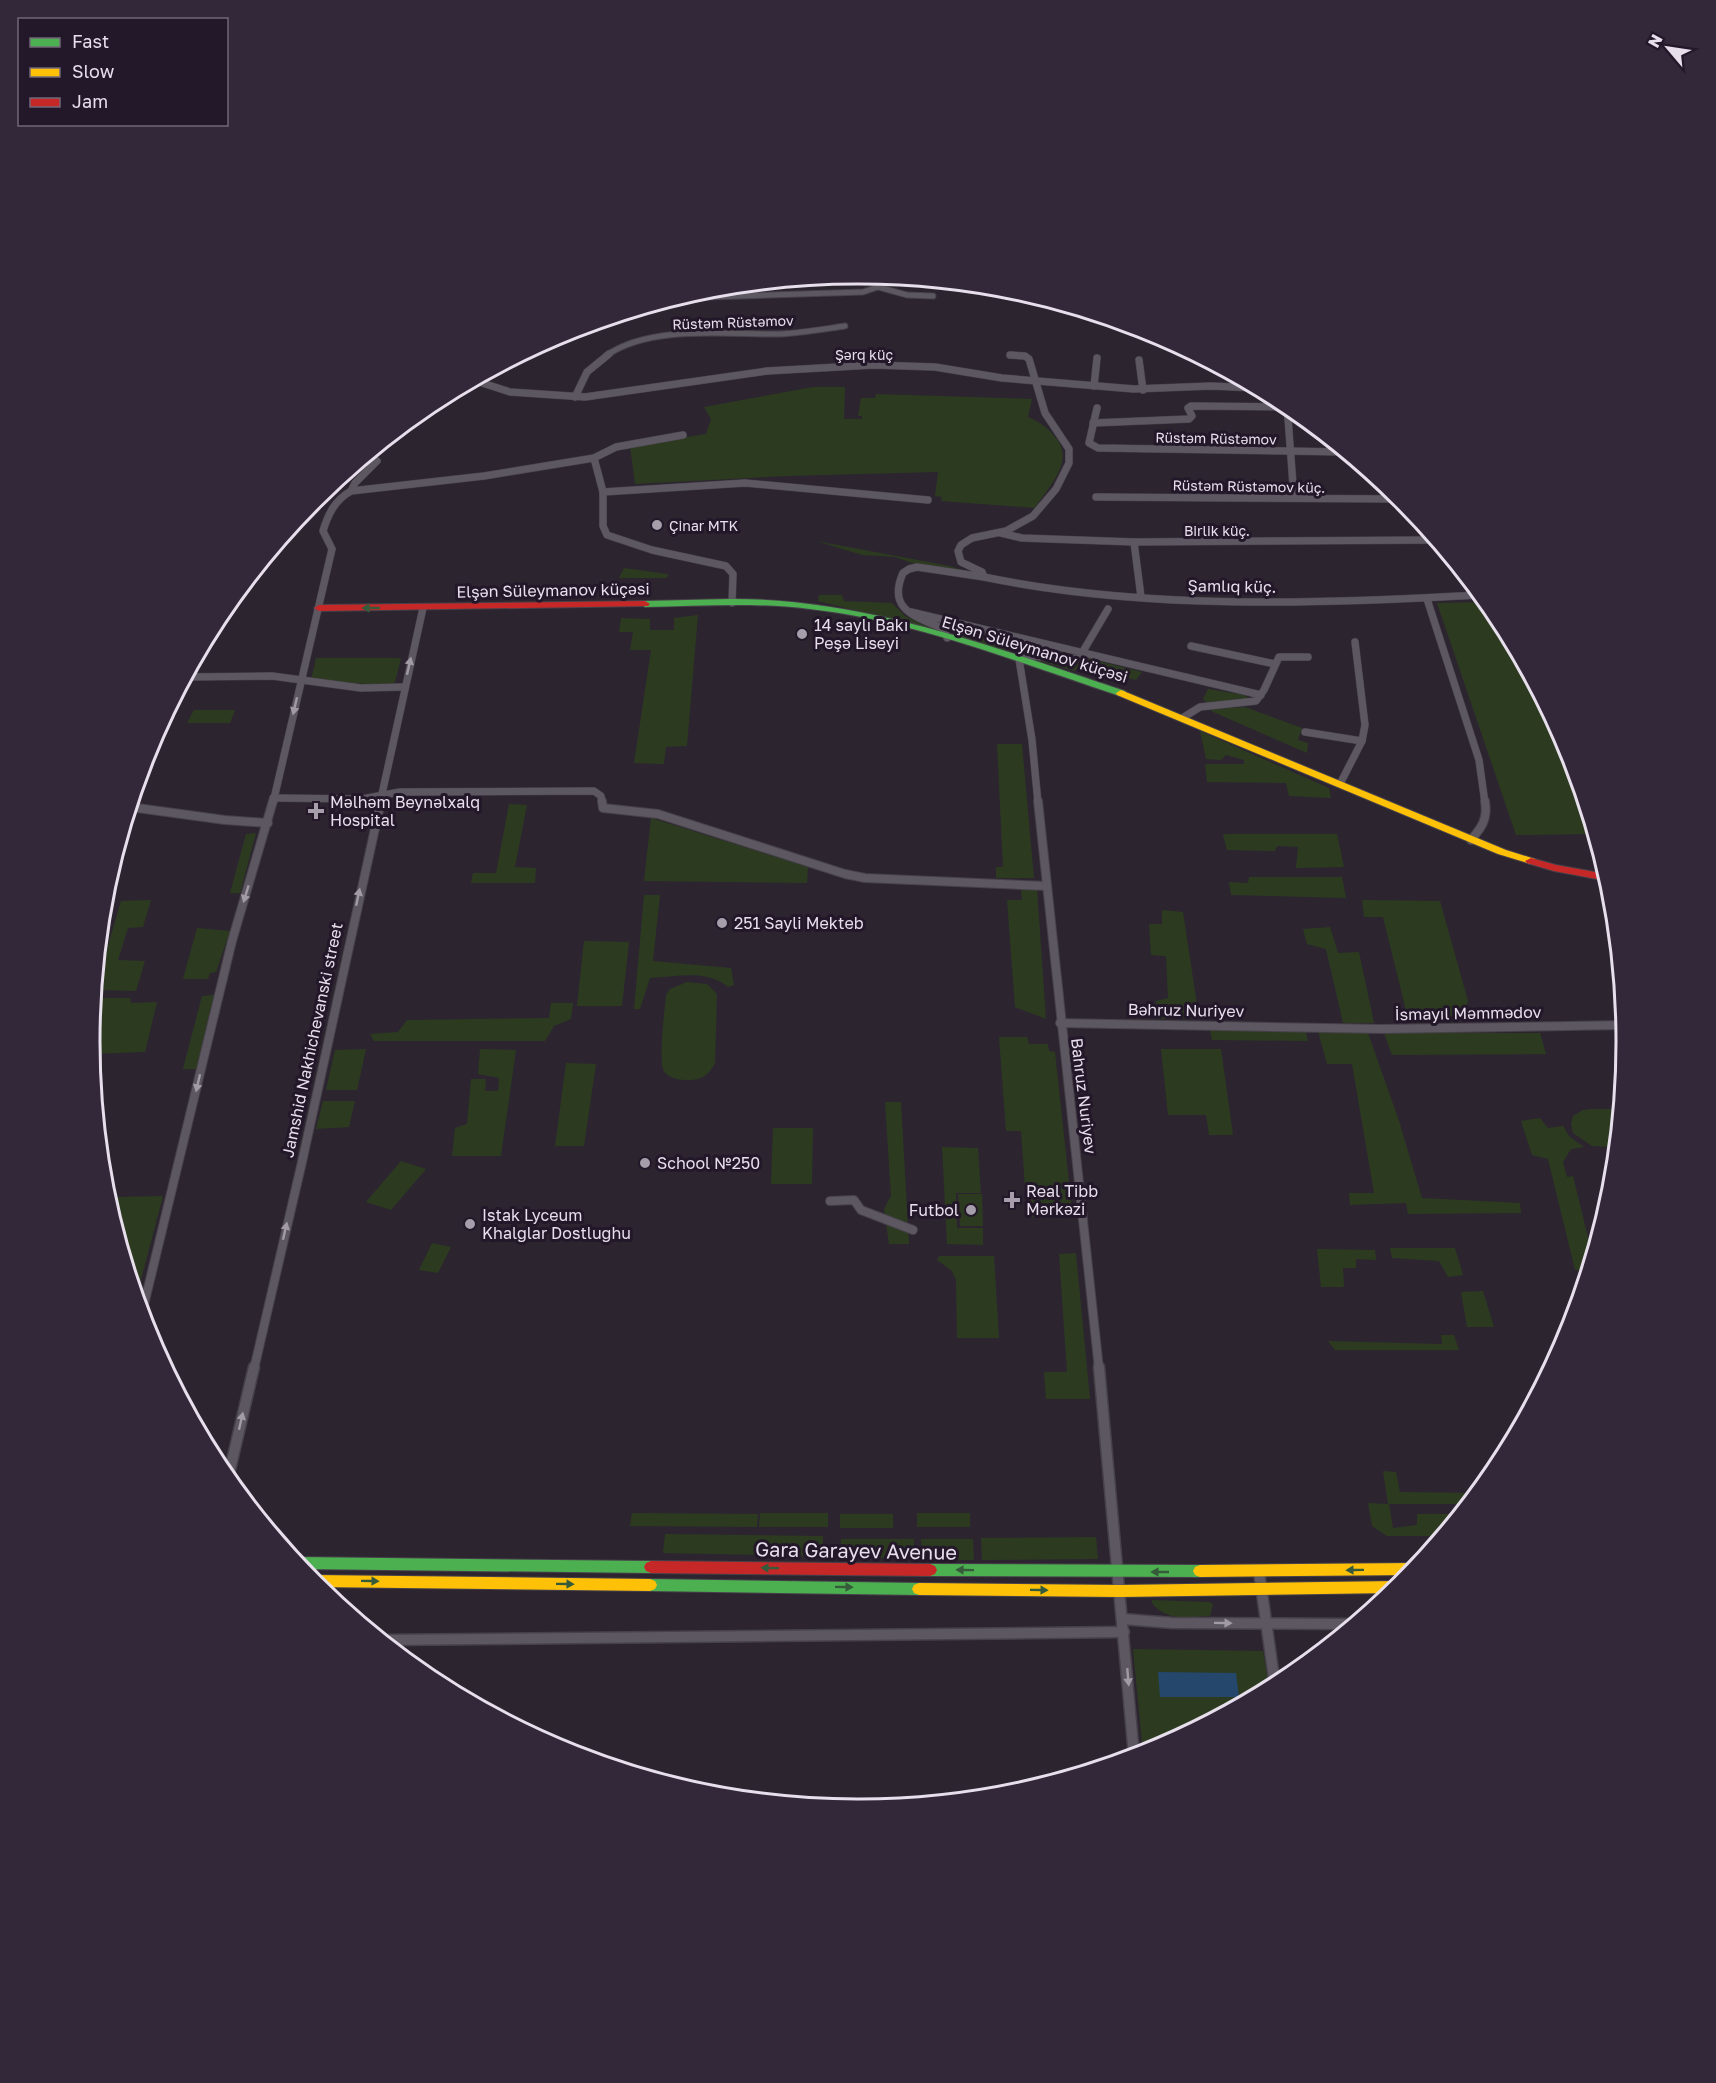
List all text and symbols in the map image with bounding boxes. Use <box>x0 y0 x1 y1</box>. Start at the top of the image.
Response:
legend <box>18 18 228 126</box>
north arrow <box>1638 18 1698 78</box>
text: Fast <box>72 30 109 52</box>
text: N <box>1643 31 1667 51</box>
text: Slow <box>72 60 115 82</box>
text: Jam <box>72 90 108 112</box>
street label: Rüstəm Rüstəmov <box>672 311 794 333</box>
street label: Şərq küç <box>835 346 893 363</box>
street label: Rüstəm Rüstəmov <box>1155 428 1277 448</box>
street label: Rüstəm Rüstəmov küç. <box>1173 476 1325 496</box>
place label: Çinar MTK <box>669 517 738 534</box>
marker: Çinar MTK <box>650 518 664 532</box>
street label: Birlik küç. <box>1184 522 1250 539</box>
street label: Şamlıq küç. <box>1188 575 1276 597</box>
street label: Elşən Süleymanov küçəsi <box>456 578 650 602</box>
one-way arrow <box>361 603 380 613</box>
street label: Elşən Süleymanov küçəsi <box>940 611 1130 687</box>
place label: 14 saylı Bakı Peşə Liseyi <box>814 615 908 653</box>
marker: 14 saylı Bakı Peşə Liseyi <box>795 627 809 641</box>
one-way arrow <box>404 656 414 675</box>
one-way arrow <box>290 697 299 716</box>
place label: Məlhəm Beynəlxalq Hospital <box>330 792 480 830</box>
marker: Məlhəm Beynəlxalq Hospital <box>307 802 325 820</box>
one-way arrow <box>241 885 250 903</box>
one-way arrow <box>354 888 364 906</box>
place label: 251 Sayli Mekteb <box>734 913 864 933</box>
marker: 251 Sayli Mekteb <box>715 916 729 930</box>
street label: Jamshid Nakhichevanski street <box>277 921 347 1159</box>
street label: Bəhruz Nuriyev <box>1128 999 1244 1021</box>
street label: İsmayıl Məmmədov <box>1394 1002 1542 1024</box>
street label: Bahruz Nuriyev <box>1067 1037 1101 1155</box>
one-way arrow <box>193 1074 202 1093</box>
place label: School №250 <box>657 1153 760 1173</box>
marker: School №250 <box>638 1156 652 1170</box>
place label: Real Tibb Mərkəzi <box>1026 1181 1098 1219</box>
marker: Real Tibb Mərkəzi <box>1003 1191 1021 1209</box>
place label: Futbol <box>909 1200 959 1220</box>
marker: Futbol <box>964 1203 978 1217</box>
place label: Istak Lyceum Khalglar Dostlughu <box>482 1205 631 1243</box>
marker: Istak Lyceum Khalglar Dostlughu <box>463 1217 477 1231</box>
one-way arrow <box>281 1222 291 1240</box>
one-way arrow <box>236 1412 246 1430</box>
street label: Gara Garayev Avenue <box>755 1536 957 1564</box>
one-way arrow <box>761 1563 780 1573</box>
one-way arrow <box>1346 1565 1365 1575</box>
one-way arrow <box>956 1566 975 1575</box>
one-way arrow <box>1151 1567 1170 1577</box>
one-way arrow <box>361 1576 380 1586</box>
one-way arrow <box>556 1579 575 1589</box>
one-way arrow <box>835 1582 854 1592</box>
one-way arrow <box>1030 1585 1049 1595</box>
one-way arrow <box>1213 1618 1232 1628</box>
one-way arrow <box>1123 1668 1132 1687</box>

